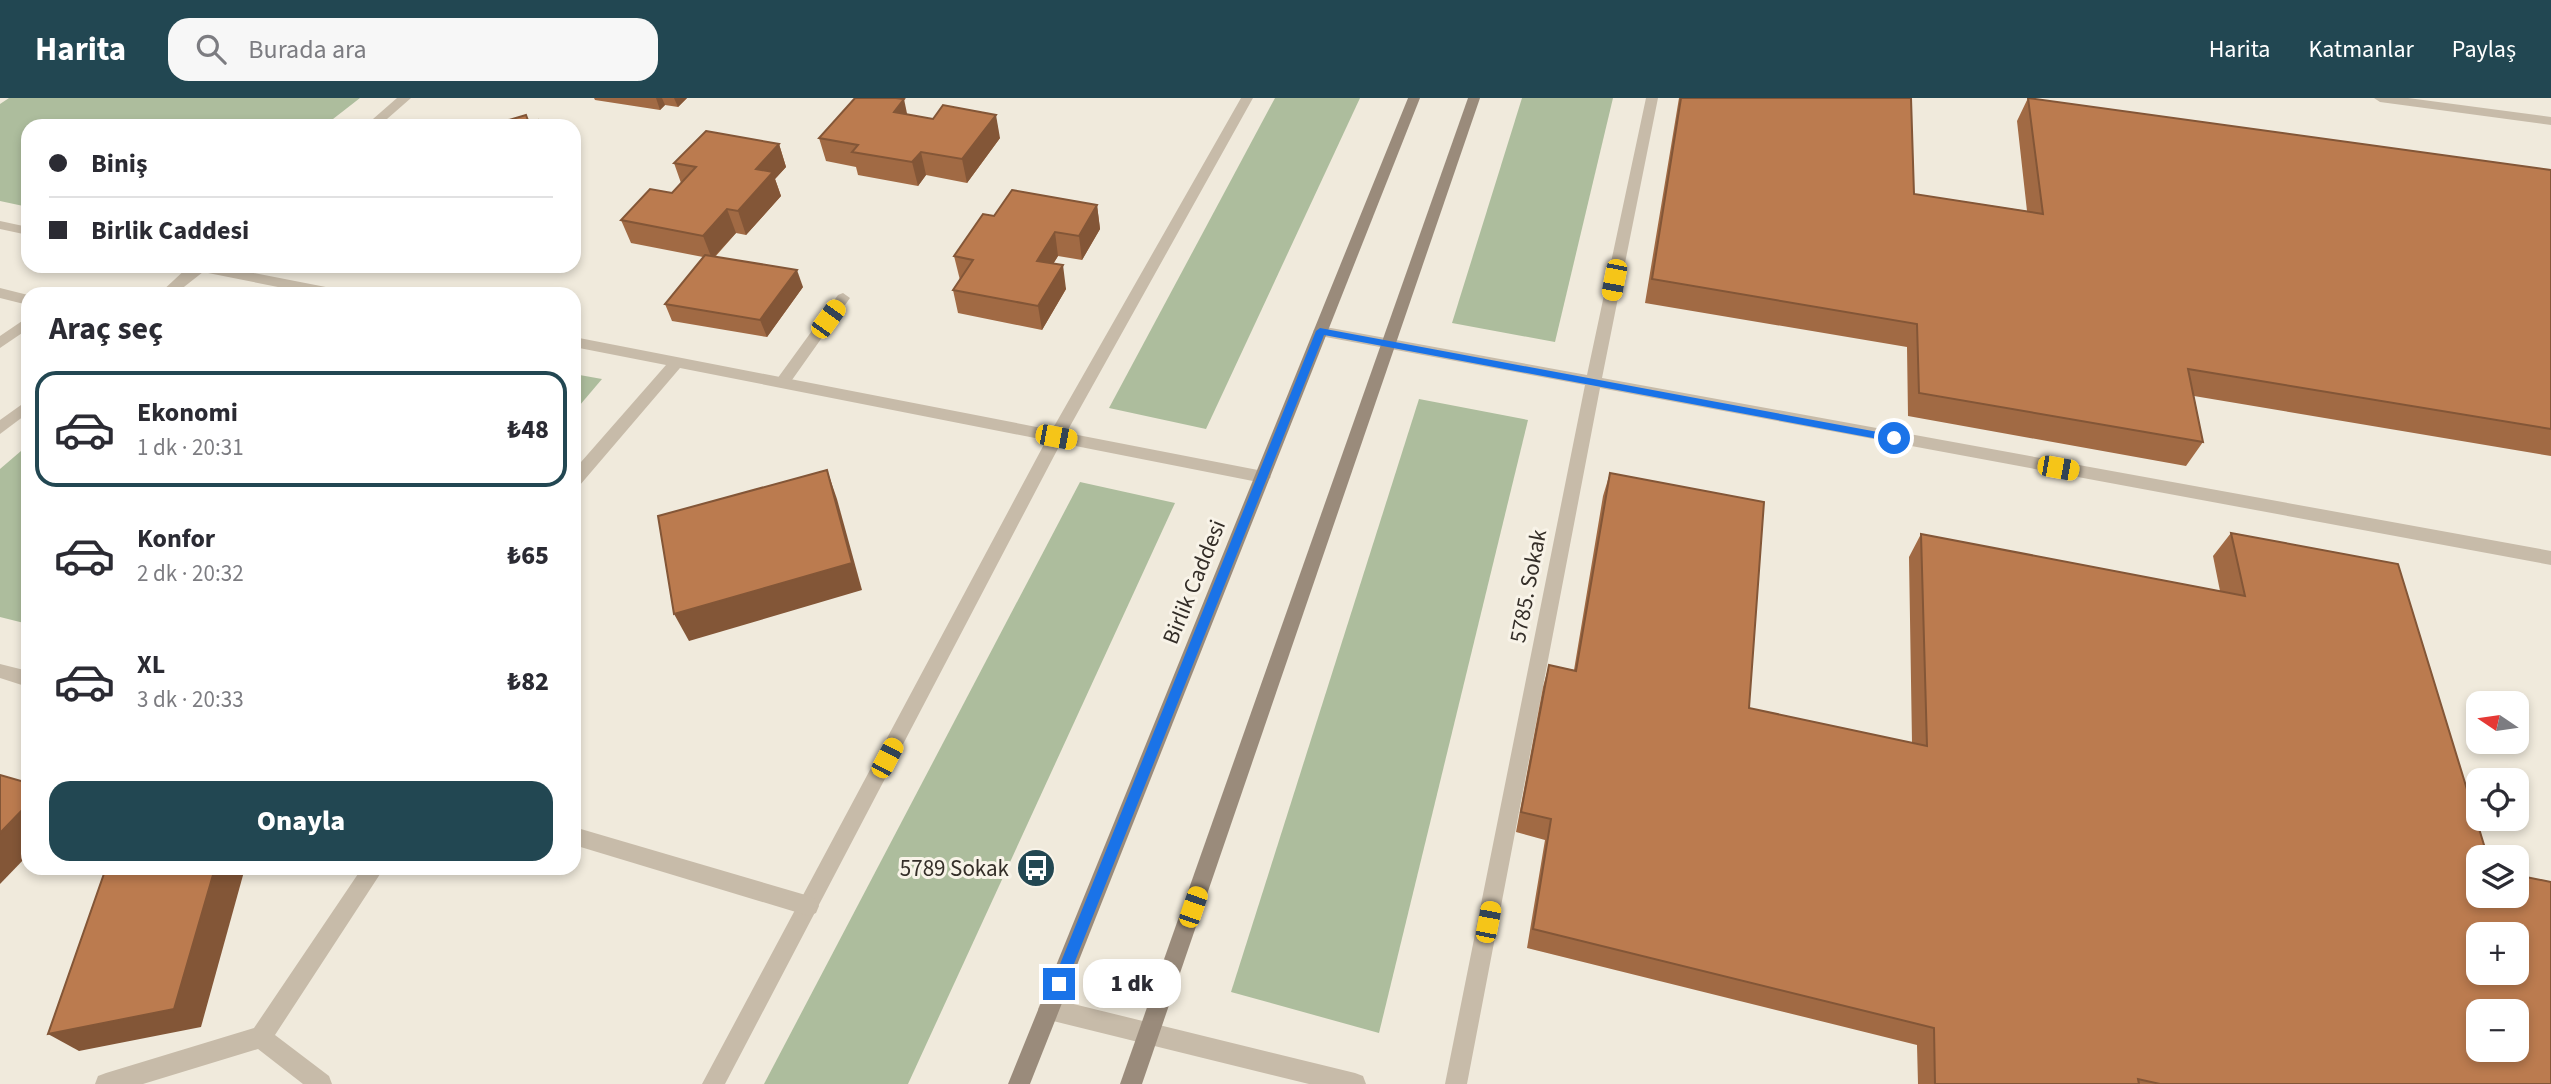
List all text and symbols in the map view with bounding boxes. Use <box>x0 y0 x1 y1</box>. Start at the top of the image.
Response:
search box <box>168 18 658 81</box>
text: Harita <box>35 26 126 73</box>
icon: search <box>192 30 230 68</box>
text: Burada ara <box>248 31 367 68</box>
text: Harita <box>2209 32 2270 67</box>
text: Katmanlar <box>2308 32 2414 67</box>
text: Paylaş <box>2452 32 2516 67</box>
text: Biniş <box>91 145 147 182</box>
text: Birlik Caddesi <box>91 212 249 249</box>
car <box>1600 257 1629 303</box>
car <box>808 296 849 342</box>
text: Araç seç <box>49 306 163 352</box>
text: Ekonomi <box>137 394 238 431</box>
icon: car <box>53 398 116 461</box>
text: ₺48 <box>507 411 549 448</box>
route start <box>1878 422 1910 454</box>
car <box>1034 423 1079 451</box>
text: 1 dk · 20:31 <box>137 431 244 464</box>
car <box>2036 454 2081 482</box>
street label: Birlik Caddesi <box>1154 515 1234 649</box>
text: Konfor <box>137 520 215 557</box>
icon: car <box>53 524 116 587</box>
street label: 5785. Sokak <box>1501 526 1555 646</box>
text: ₺65 <box>507 537 549 574</box>
text: 2 dk · 20:32 <box>137 557 244 590</box>
text: XL <box>137 646 165 683</box>
icon: car <box>53 650 116 713</box>
text: ₺82 <box>507 663 549 700</box>
text: 3 dk · 20:33 <box>137 683 244 716</box>
north arrow <box>2466 691 2529 754</box>
map controls <box>2466 691 2529 1062</box>
car <box>868 735 907 781</box>
button: locate <box>2466 768 2529 831</box>
button: Onayla <box>49 781 553 861</box>
button: layers <box>2466 845 2529 908</box>
bus stop icon: 5789 Sokak <box>1015 847 1057 889</box>
place label: 5789 Sokak <box>900 852 1010 885</box>
car <box>1177 884 1210 930</box>
car <box>1474 899 1503 945</box>
button: + <box>2466 922 2529 985</box>
callout: 1 dk <box>1084 960 1182 1008</box>
text: 1 dk <box>1111 967 1153 1000</box>
route end <box>1043 968 1075 1000</box>
button: − <box>2466 999 2529 1062</box>

